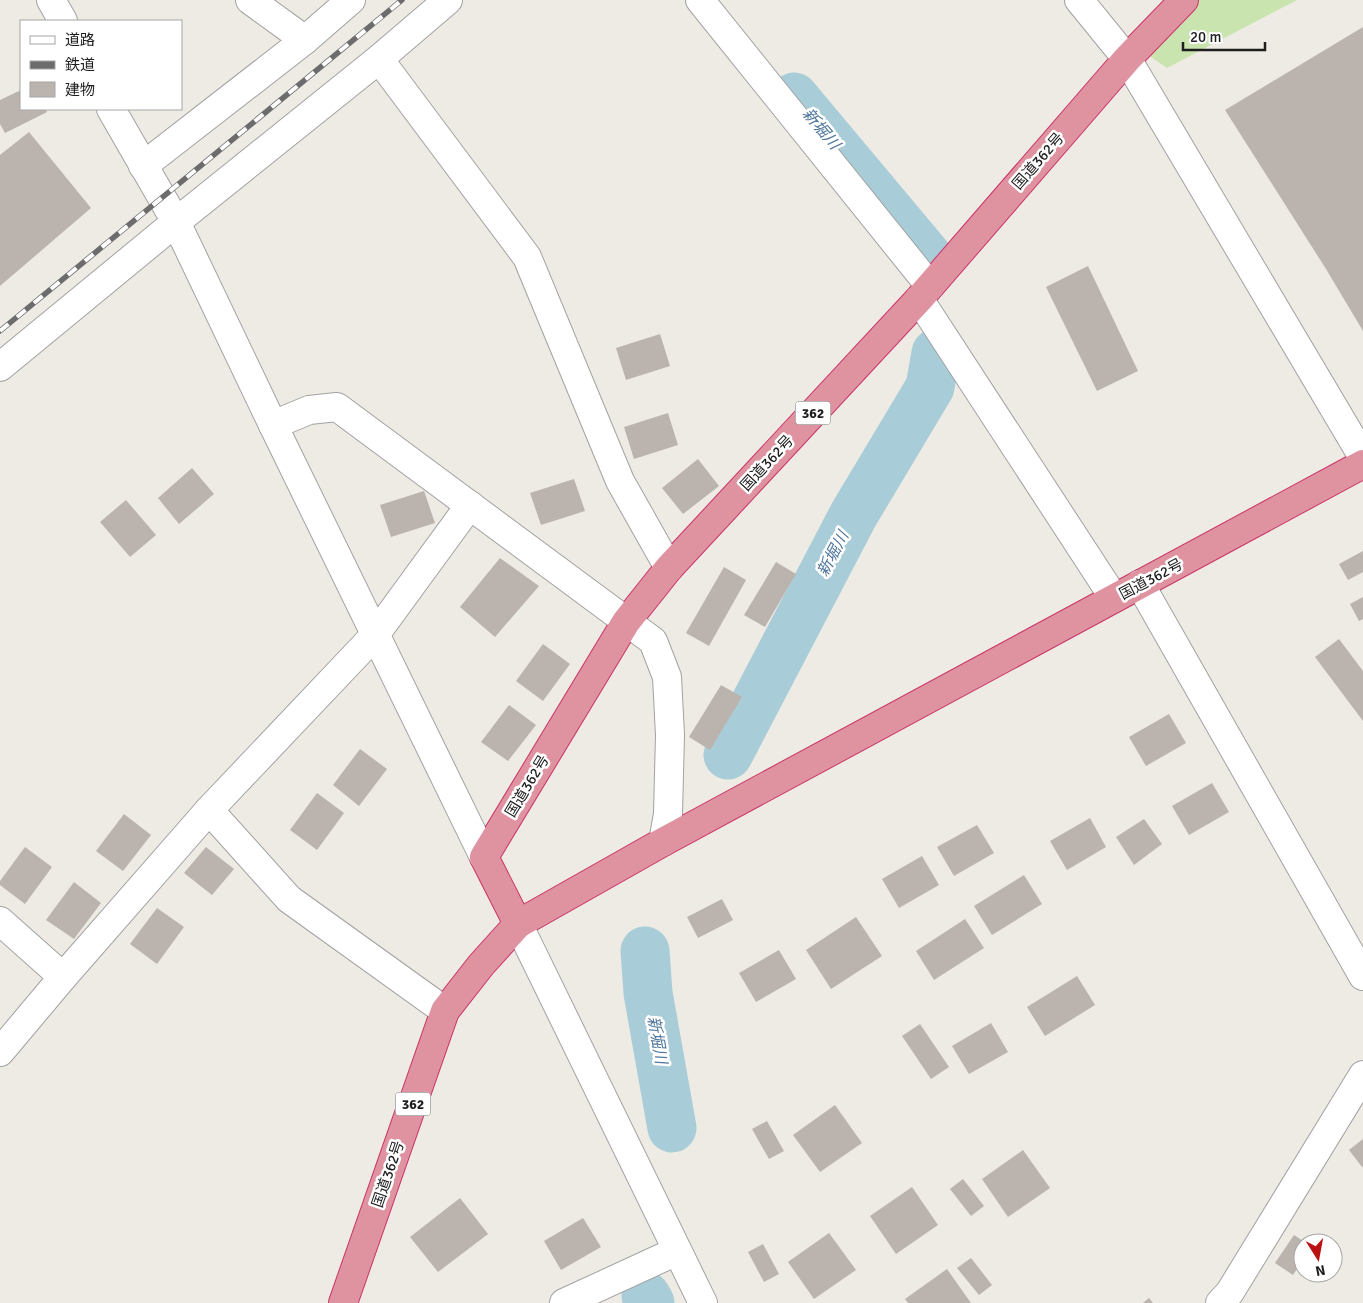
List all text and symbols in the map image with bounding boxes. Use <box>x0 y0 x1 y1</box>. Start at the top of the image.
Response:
legend <box>20 20 182 110</box>
scale bar <box>1183 20 1266 52</box>
text: 20 m <box>1190 28 1221 46</box>
text: 道路 <box>65 31 95 49</box>
text: 鉄道 <box>65 56 95 74</box>
text: 建物 <box>65 81 95 99</box>
water label: 新堀川 <box>798 104 845 155</box>
street label: 国道362号 <box>1008 129 1068 193</box>
road number: 362 <box>796 402 830 424</box>
street label: 国道362号 <box>737 432 797 494</box>
water label: 新堀川 <box>813 526 854 580</box>
street label: 国道362号 <box>1116 555 1186 603</box>
street label: 国道362号 <box>501 752 553 820</box>
water label: 新堀川 <box>643 1015 671 1067</box>
road number: 362 <box>396 1092 430 1116</box>
street label: 国道362号 <box>368 1138 408 1210</box>
north arrow <box>1293 1233 1343 1283</box>
text: N <box>1314 1261 1327 1280</box>

